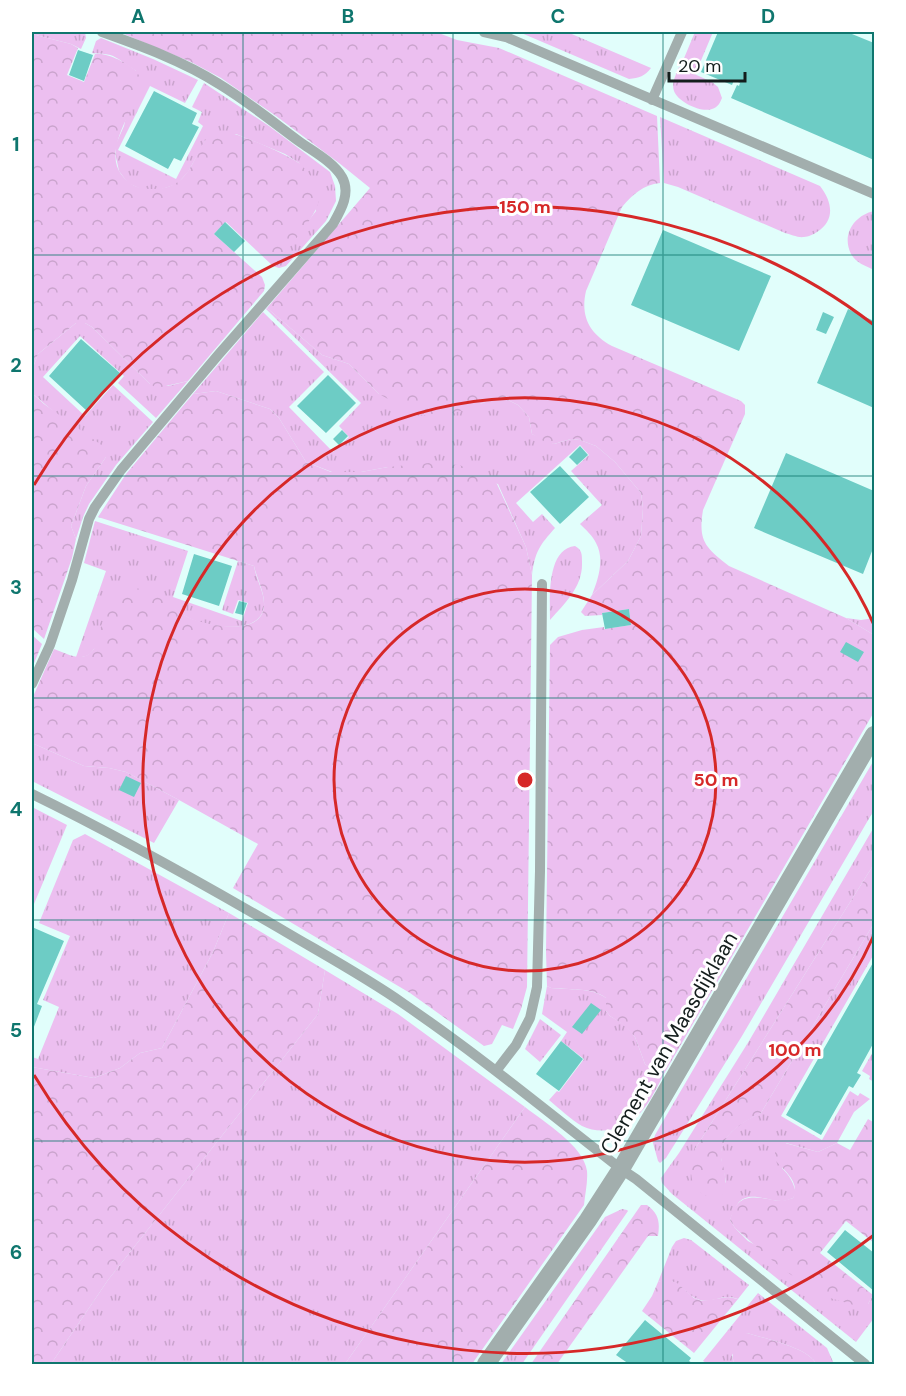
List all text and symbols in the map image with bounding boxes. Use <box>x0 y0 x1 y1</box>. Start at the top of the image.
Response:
text: A <box>131 3 145 29</box>
text: B <box>342 3 354 29</box>
text: C <box>551 3 565 29</box>
text: D <box>761 3 775 29</box>
scale bar <box>669 45 746 83</box>
text: 20 m <box>678 54 721 78</box>
text: 1 <box>12 131 20 157</box>
text: 150 m <box>499 195 551 219</box>
text: 2 <box>10 352 22 378</box>
text: 3 <box>10 574 22 600</box>
text: 50 m <box>693 768 739 792</box>
centre of rings <box>515 770 535 790</box>
text: 4 <box>10 796 23 822</box>
street label: Clement van Maasdijklaan <box>594 927 744 1159</box>
text: 5 <box>10 1017 22 1043</box>
text: 100 m <box>768 1038 822 1062</box>
text: 6 <box>10 1239 22 1265</box>

